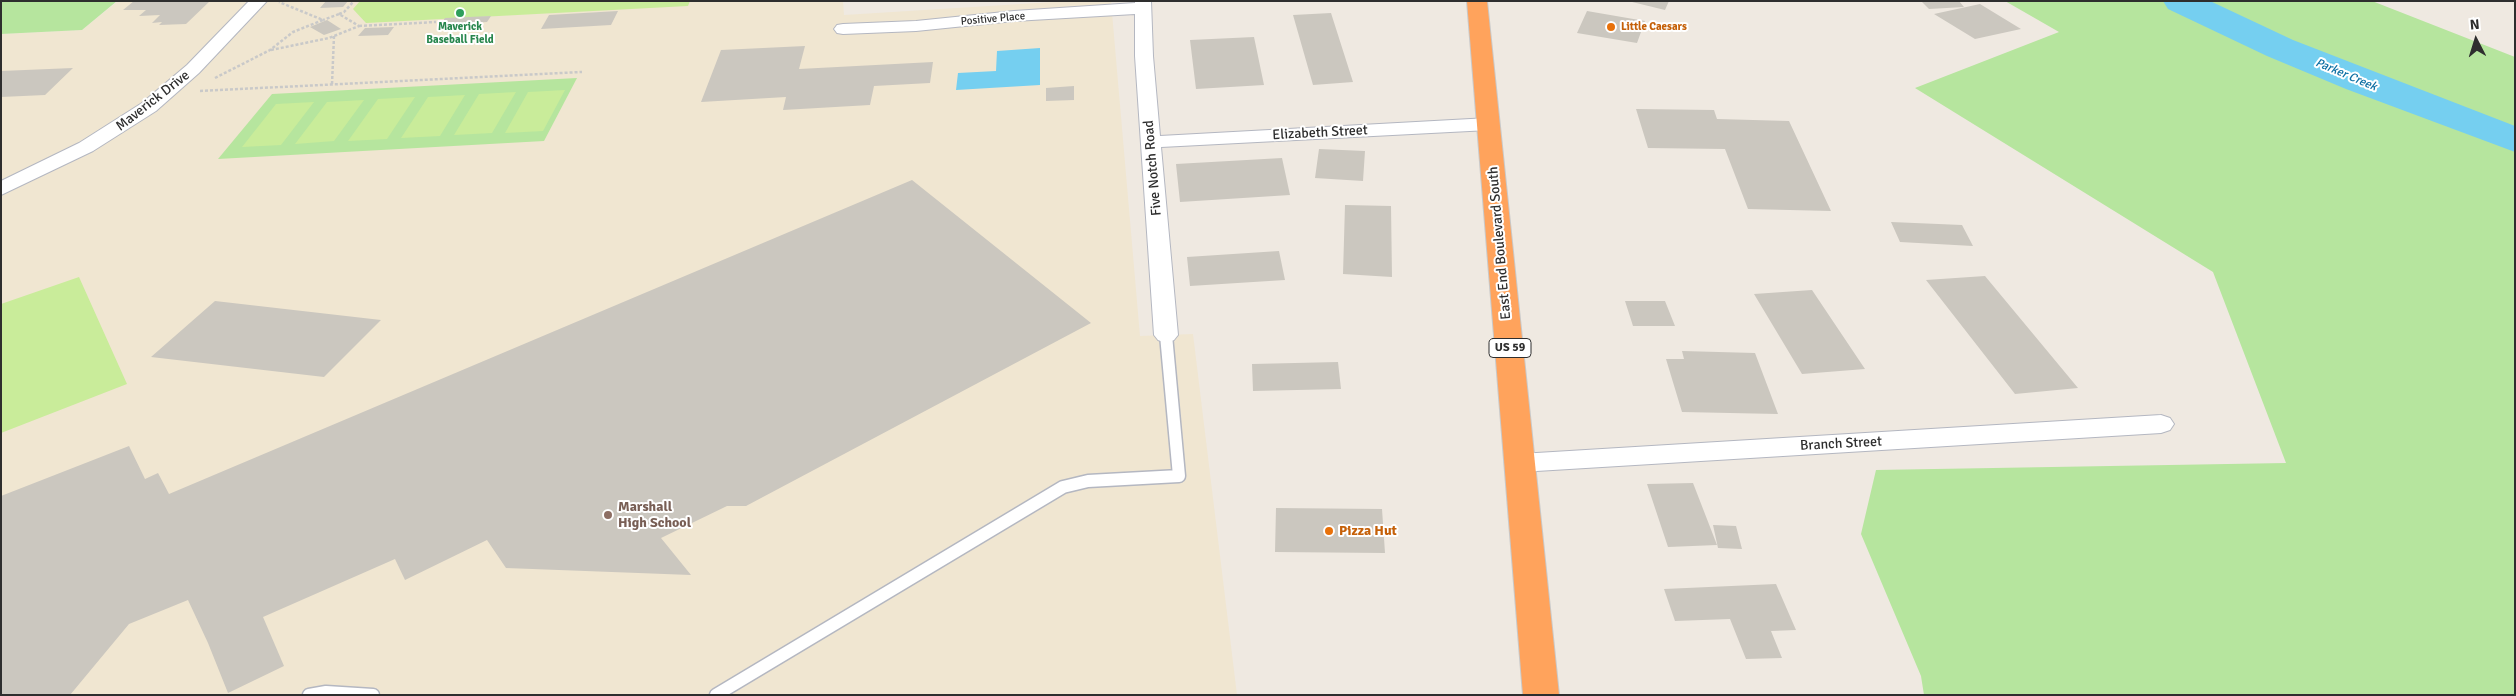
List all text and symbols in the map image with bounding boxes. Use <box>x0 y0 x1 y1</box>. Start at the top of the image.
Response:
marker: Maverick Baseball Field <box>454 7 466 19</box>
street label: Positive Place <box>960 10 1026 28</box>
north arrow <box>2451 15 2501 65</box>
text: N <box>2469 16 2480 33</box>
place label: Maverick Baseball Field <box>426 20 494 46</box>
place label: Little Caesars <box>1621 20 1687 34</box>
marker: Little Caesars <box>1605 21 1617 33</box>
water label: Parker Creek <box>2313 56 2379 94</box>
street label: Maverick Drive <box>113 67 193 135</box>
street label: Five Notch Road <box>1140 119 1166 217</box>
street label: Elizabeth Street <box>1272 122 1368 144</box>
street label: East End Boulevard South <box>1485 166 1515 320</box>
road number: US 59 <box>1489 338 1531 358</box>
street label: Branch Street <box>1800 433 1882 455</box>
place label: Marshall High School <box>618 499 691 532</box>
marker: Marshall High School <box>602 509 614 521</box>
place label: Pizza Hut <box>1339 523 1397 539</box>
marker: Pizza Hut <box>1323 525 1335 537</box>

